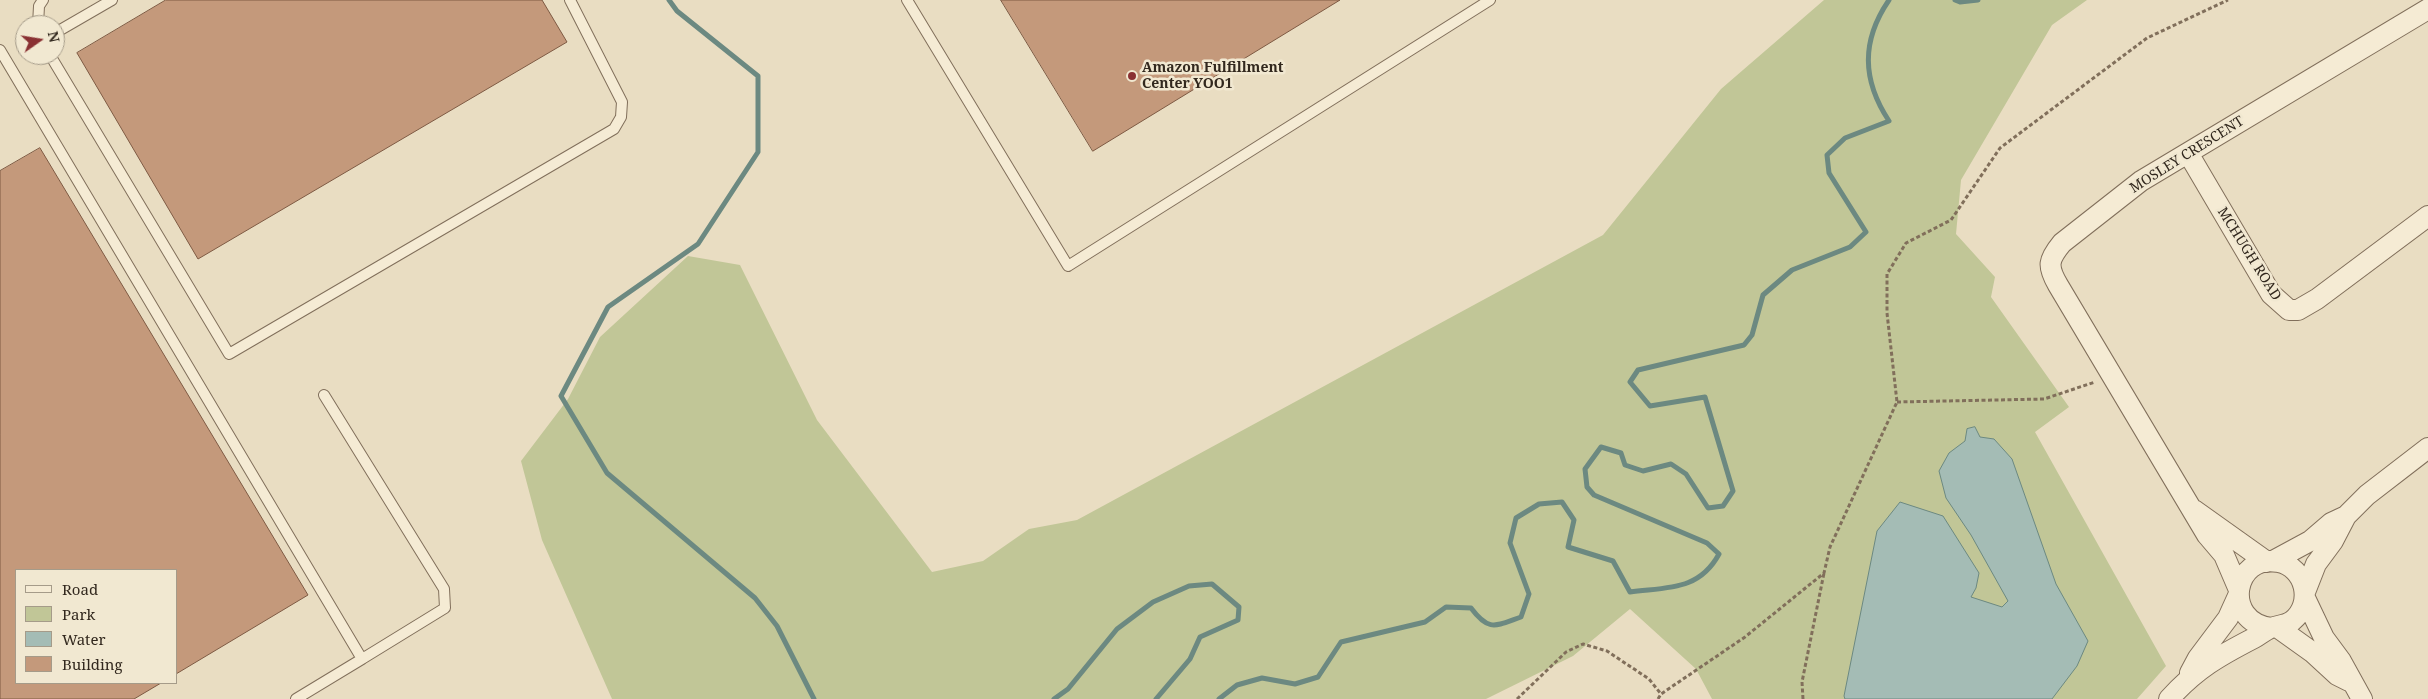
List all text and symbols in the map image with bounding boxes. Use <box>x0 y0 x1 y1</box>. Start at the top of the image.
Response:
north arrow <box>15 15 65 65</box>
text: N <box>44 29 65 44</box>
place label: Amazon Fulfillment Center YOO1 <box>1142 60 1283 92</box>
marker: Amazon Fulfillment Center YOO1 <box>1126 70 1138 82</box>
street label: MOSLEY CRESCENT <box>2127 113 2247 197</box>
street label: MCHUGH ROAD <box>2214 204 2284 304</box>
legend <box>15 569 178 684</box>
text: Road <box>62 579 98 599</box>
text: Park <box>62 604 95 624</box>
text: Water <box>62 629 105 649</box>
text: Building <box>62 654 123 674</box>

